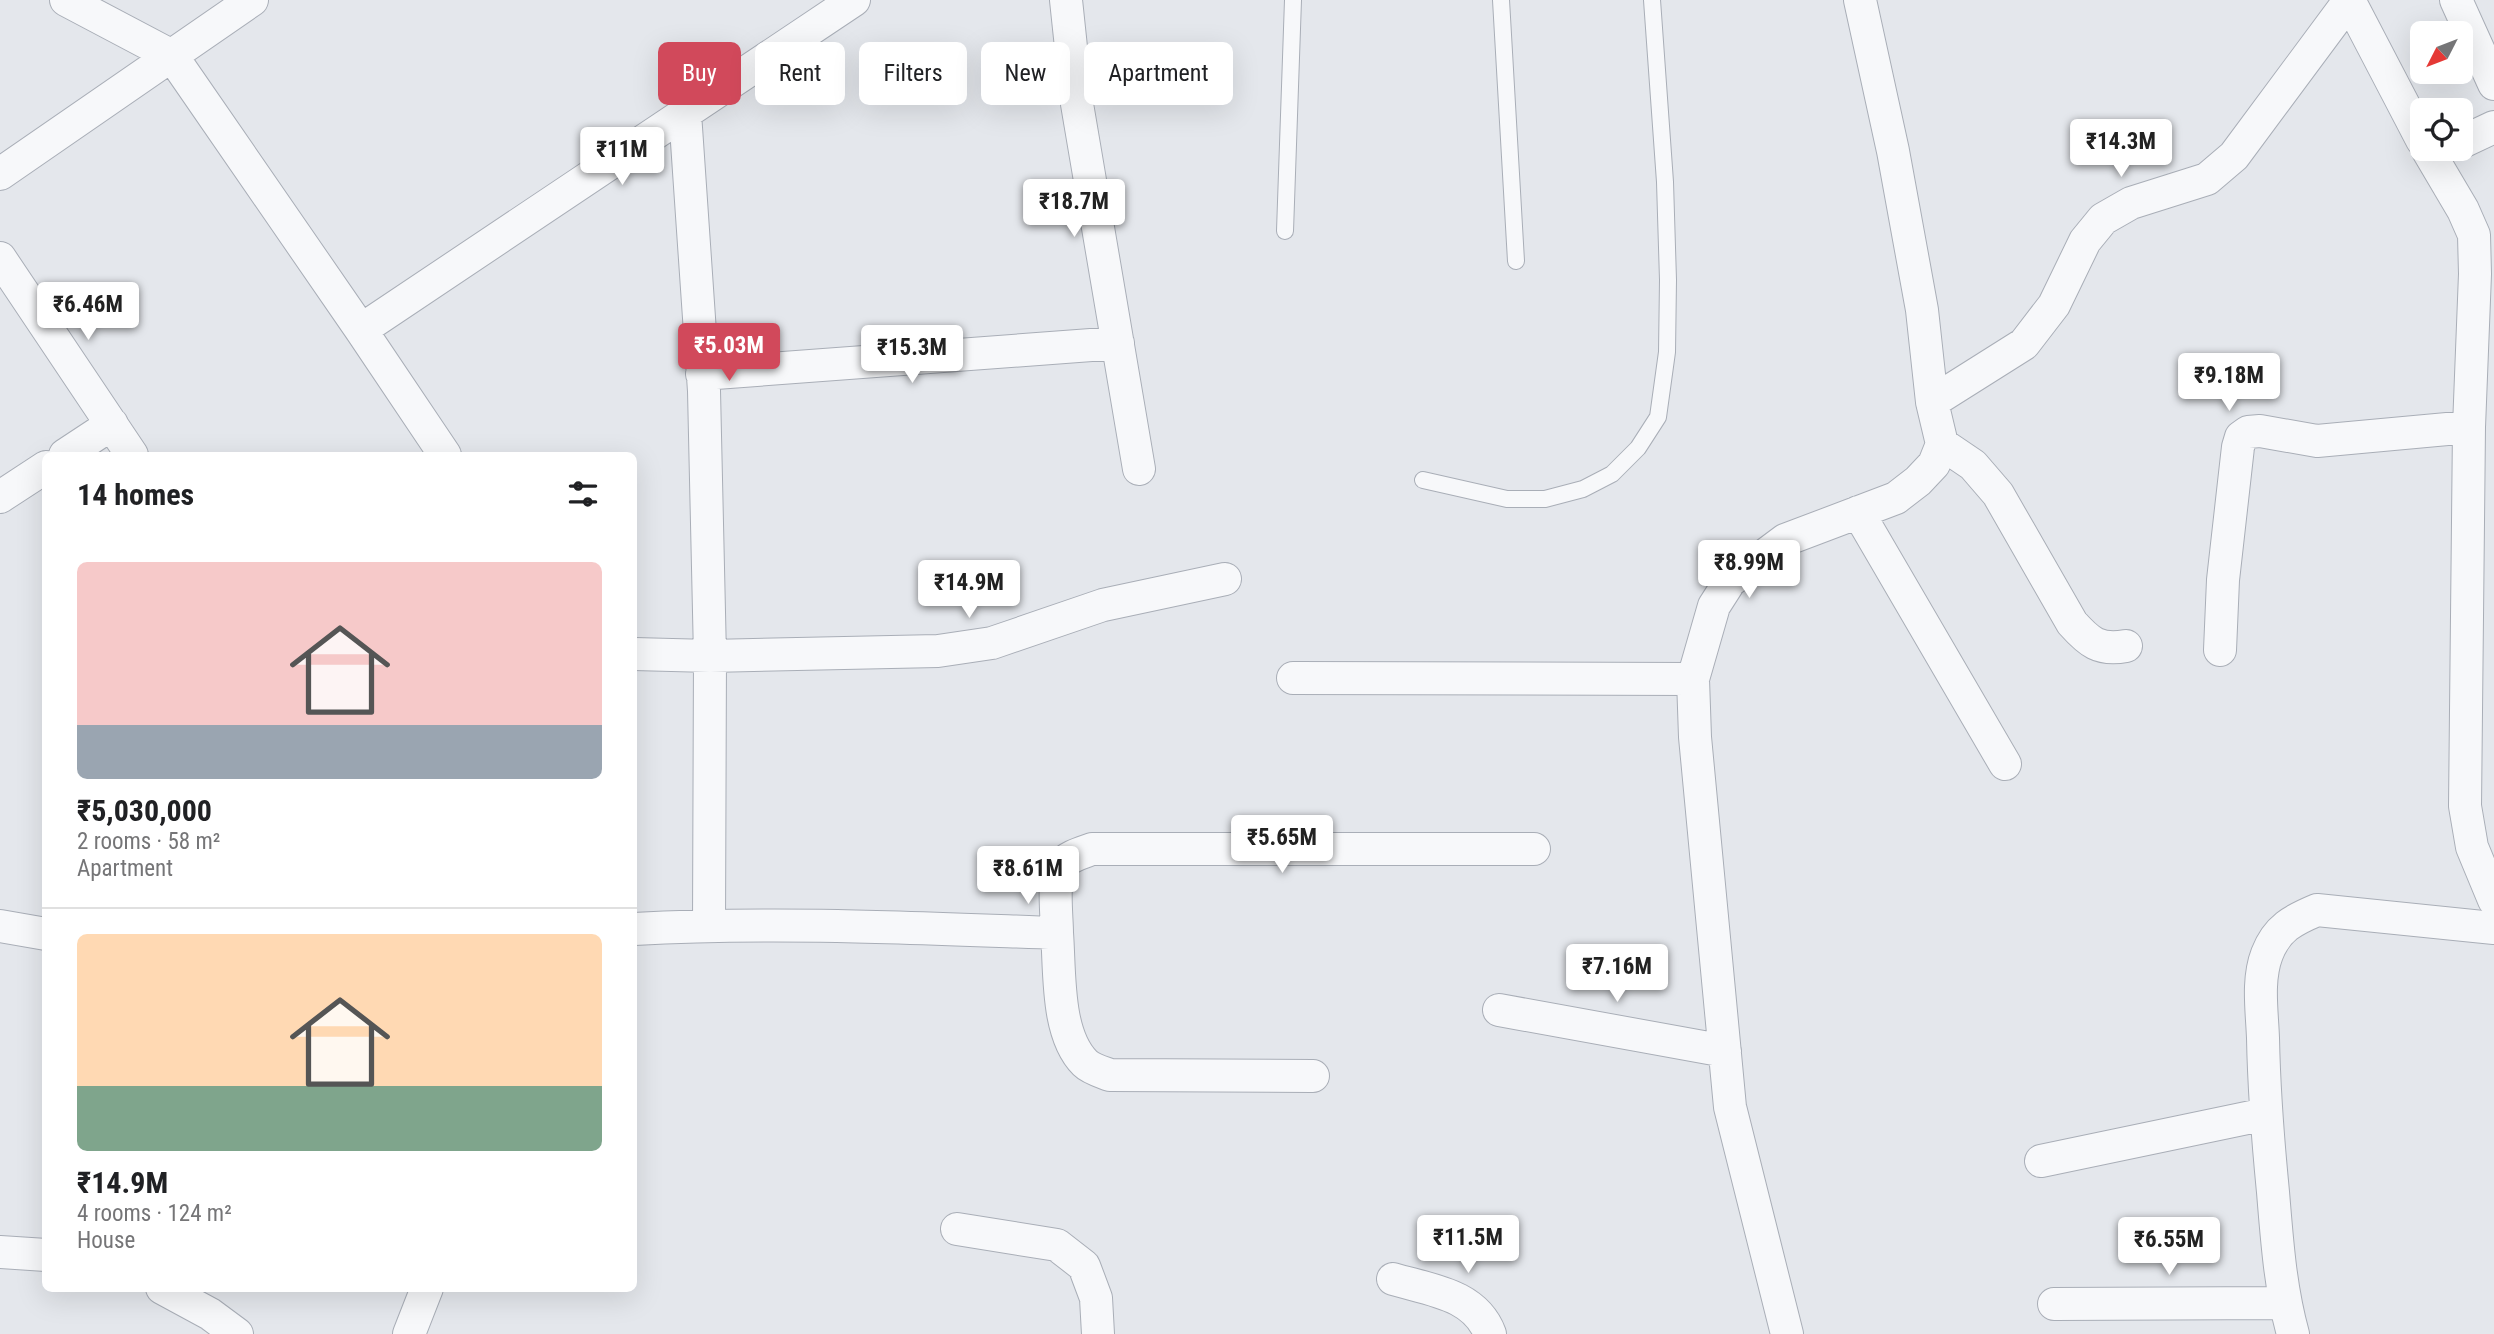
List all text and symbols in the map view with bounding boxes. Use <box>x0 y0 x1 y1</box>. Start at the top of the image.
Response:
north arrow <box>2410 21 2473 84</box>
map controls <box>2410 21 2473 161</box>
chip: Buy <box>658 42 741 105</box>
chip: Rent <box>755 42 845 105</box>
chip: Filters <box>859 42 967 105</box>
chip: New <box>981 42 1070 105</box>
chip: Apartment <box>1084 42 1233 105</box>
button: locate <box>2410 98 2473 161</box>
pin: ₹14.3M <box>2064 120 2178 179</box>
pin: ₹11M <box>581 128 663 187</box>
text: ₹14.3M <box>2086 128 2156 155</box>
text: ₹11M <box>596 136 648 163</box>
pin: ₹18.7M <box>1017 180 1131 239</box>
text: ₹18.7M <box>1039 188 1109 215</box>
pin: ₹6.46M <box>31 282 145 342</box>
text: ₹6.46M <box>53 291 123 318</box>
pin: ₹5.03M <box>672 324 786 383</box>
pin: ₹15.3M <box>855 326 969 385</box>
text: ₹5.03M <box>694 332 764 359</box>
text: ₹15.3M <box>877 334 947 361</box>
pin: ₹9.18M <box>2172 354 2286 413</box>
text: ₹9.18M <box>2194 362 2264 389</box>
icon: filters <box>564 475 602 513</box>
text: 14 homes <box>77 477 194 512</box>
pin: ₹8.99M <box>1692 540 1806 600</box>
text: ₹8.99M <box>1714 549 1784 576</box>
pin: ₹14.9M <box>912 560 1026 620</box>
text: ₹14.9M <box>934 569 1004 596</box>
icon: home <box>277 607 403 733</box>
text: ₹5,030,000 <box>77 793 212 828</box>
pin: ₹5.65M <box>1225 816 1339 875</box>
text: ₹5.65M <box>1247 824 1317 851</box>
text: 2 rooms · 58 m² <box>77 828 220 855</box>
pin: ₹8.61M <box>971 846 1085 906</box>
text: Apartment <box>77 855 173 882</box>
text: ₹8.61M <box>993 855 1063 882</box>
pin: ₹7.16M <box>1560 944 1674 1004</box>
text: ₹7.16M <box>1582 953 1652 980</box>
icon: home <box>277 979 403 1105</box>
text: ₹14.9M <box>77 1165 168 1200</box>
text: 4 rooms · 124 m² <box>77 1200 232 1227</box>
pin: ₹11.5M <box>1411 1216 1525 1275</box>
pin: ₹6.55M <box>2112 1218 2226 1277</box>
text: ₹11.5M <box>1433 1224 1503 1251</box>
text: ₹6.55M <box>2134 1226 2204 1253</box>
text: House <box>77 1227 135 1254</box>

